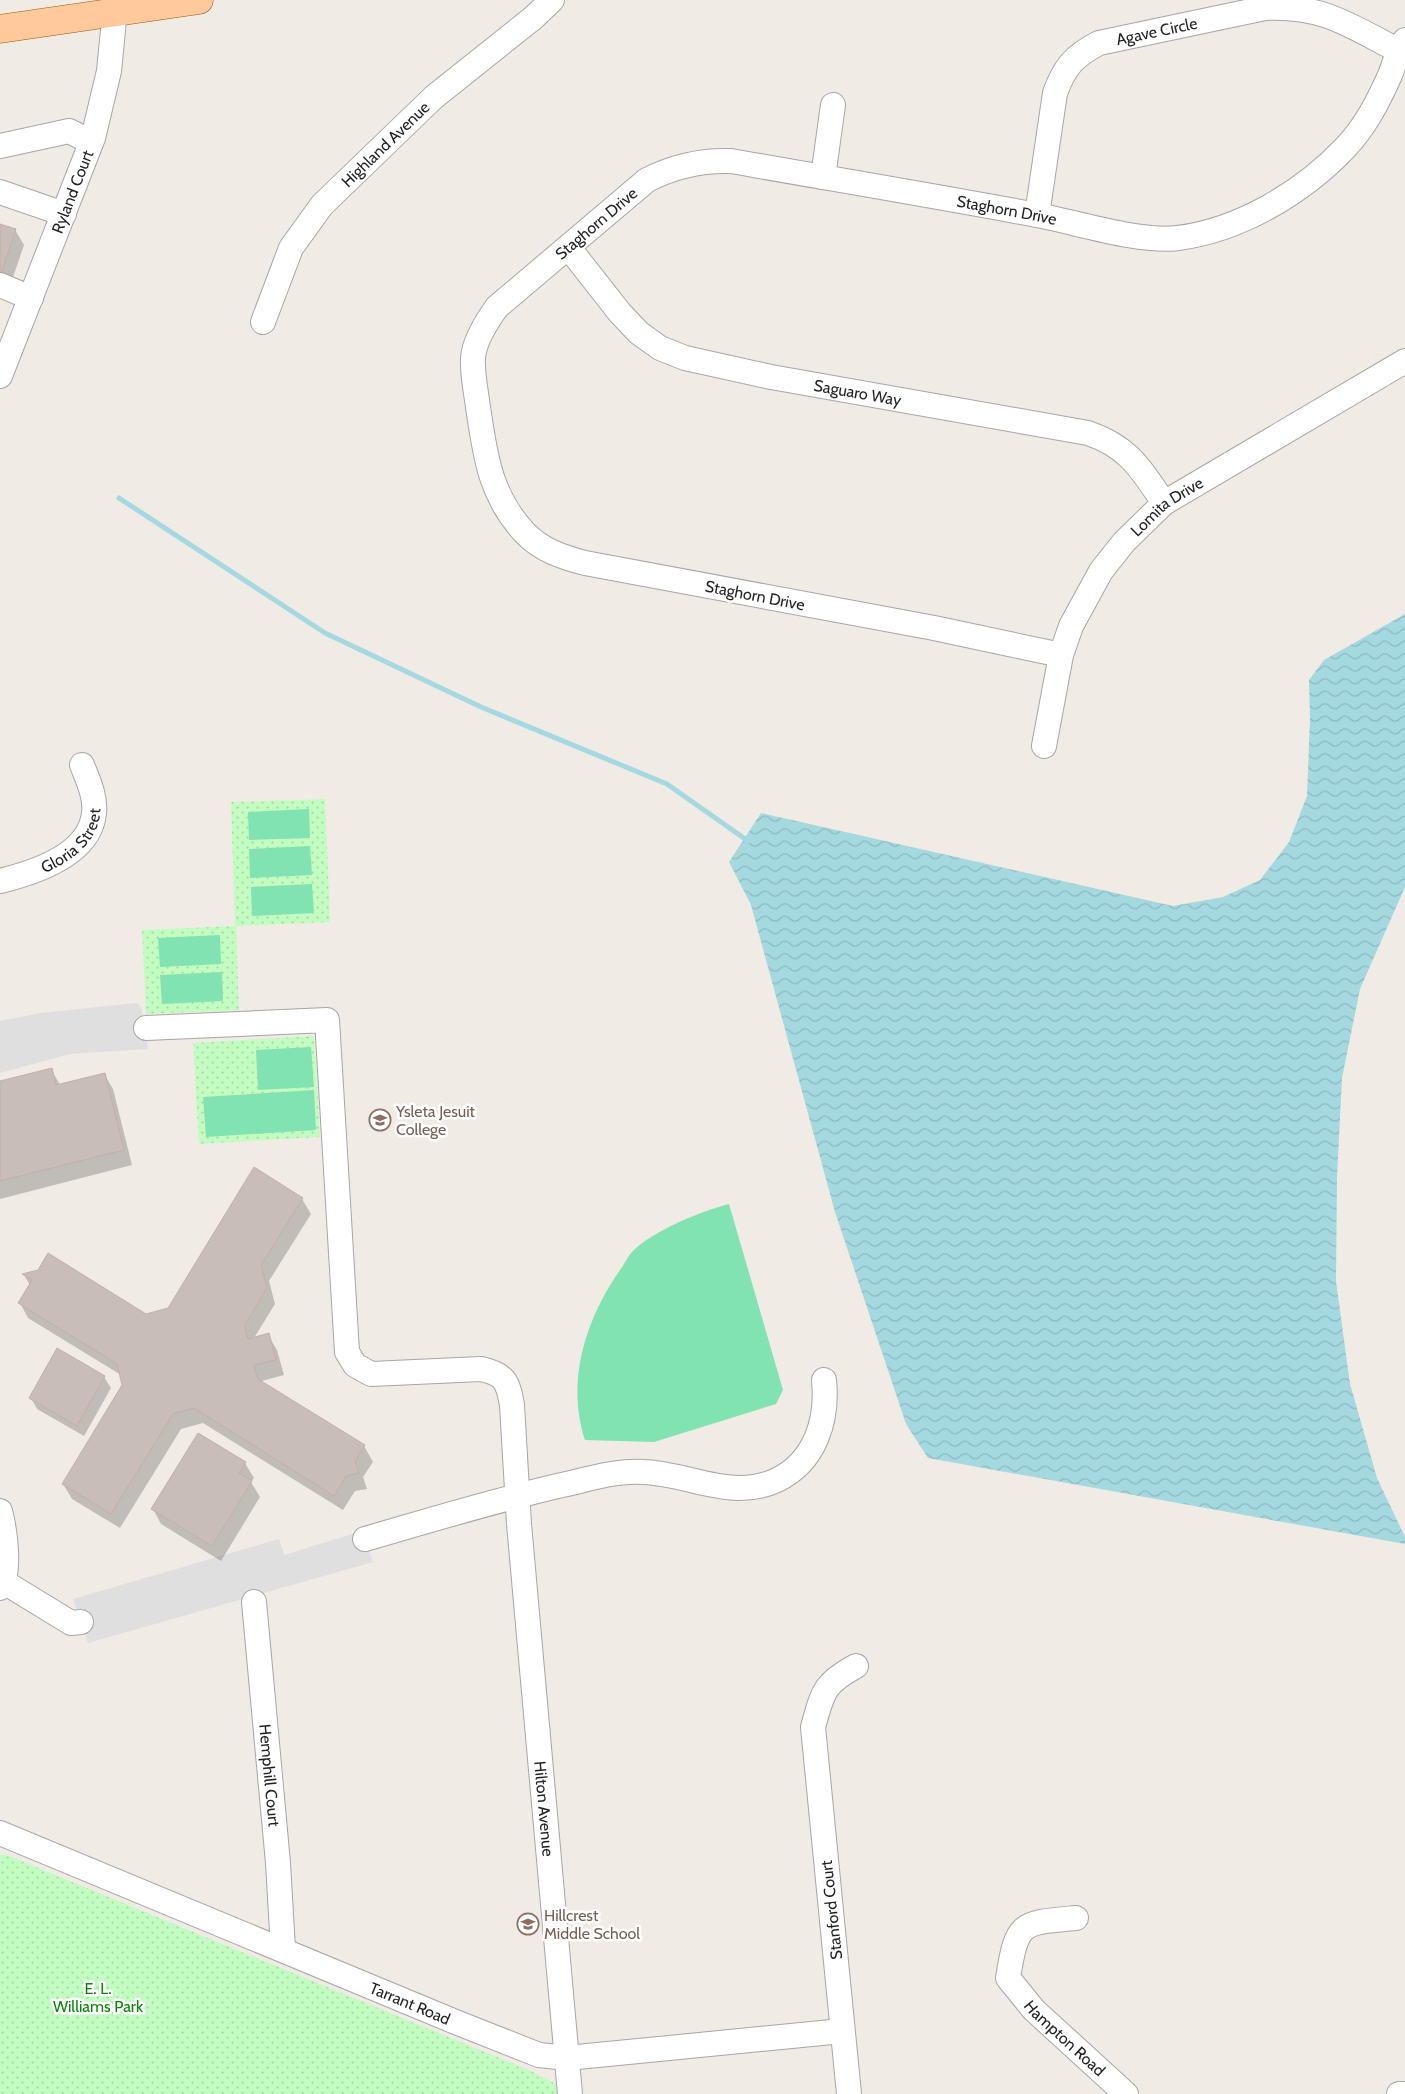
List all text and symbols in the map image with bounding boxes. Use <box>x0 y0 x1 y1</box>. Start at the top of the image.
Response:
street label: Agave Circle <box>1114 14 1199 49</box>
street label: Highland Avenue <box>338 98 434 191</box>
street label: Ryland Court <box>48 147 98 236</box>
street label: Staghorn Drive <box>552 184 641 263</box>
street label: Staghorn Drive <box>955 192 1059 229</box>
street label: Saguaro Way <box>812 376 903 410</box>
street label: Lomita Drive <box>1127 473 1207 540</box>
street label: Staghorn Drive <box>703 577 806 614</box>
street label: Gloria Street <box>38 807 104 877</box>
place label: Ysleta Jesuit College <box>395 1102 476 1139</box>
school or university icon: Ysleta Jesuit College <box>368 1108 392 1132</box>
street label: Hemphill Court <box>255 1723 284 1828</box>
street label: Hilton Avenue <box>530 1760 558 1857</box>
street label: Stanford Court <box>817 1859 846 1960</box>
place label: Hillcrest Middle School <box>544 1906 640 1943</box>
school or university icon: Hillcrest Middle School <box>516 1912 540 1936</box>
street label: Tarrant Road <box>367 1978 453 2029</box>
park label: E. L. Williams Park <box>53 1979 144 2016</box>
street label: Hampton Road <box>1020 1997 1109 2080</box>

